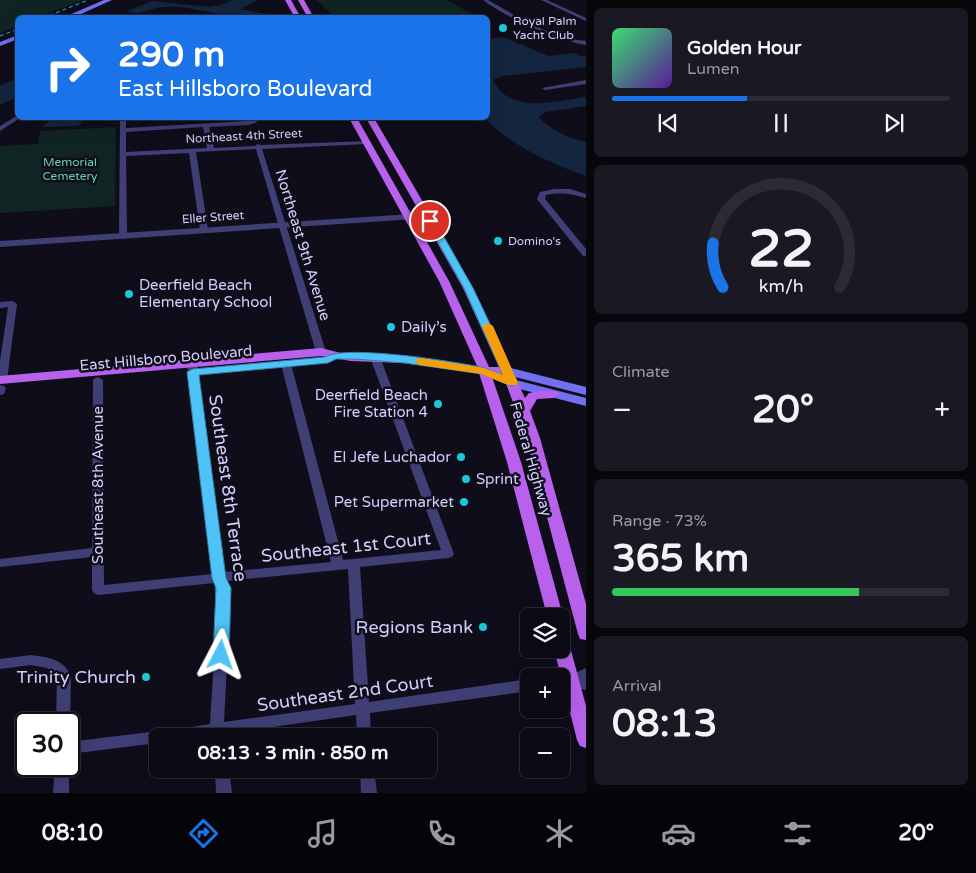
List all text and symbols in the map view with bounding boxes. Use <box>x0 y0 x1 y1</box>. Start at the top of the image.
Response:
place label: Royal Palm Yacht Club <box>513 14 576 42</box>
marker: Royal Palm Yacht Club <box>497 22 509 34</box>
text: 290 m <box>118 34 225 76</box>
icon: right <box>35 35 100 100</box>
text: Golden Hour <box>687 37 801 59</box>
text: Lumen <box>687 59 739 79</box>
text: East Hillsboro Boulevard <box>118 76 372 102</box>
icon: previous <box>654 109 682 137</box>
icon: pause <box>767 109 795 137</box>
icon: next <box>880 109 908 137</box>
street label: Northeast 4th Street <box>185 126 303 146</box>
park label: Memorial Cemetery <box>42 155 98 183</box>
street label: Northeast 9th Avenue <box>271 167 335 323</box>
pin <box>409 200 451 242</box>
icon: arrive <box>416 207 444 235</box>
street label: Eller Street <box>181 208 245 226</box>
text: 22 <box>748 218 814 281</box>
place label: Domino's <box>508 234 561 248</box>
marker: Domino's <box>492 235 504 247</box>
place label: Deerfield Beach Elementary School <box>139 276 272 311</box>
text: km/h <box>759 276 803 297</box>
marker: Deerfield Beach Elementary School <box>123 288 135 300</box>
place label: Daily’s <box>401 318 447 336</box>
marker: Daily’s <box>385 321 397 333</box>
street label: East Hillsboro Boulevard <box>79 341 253 375</box>
text: Climate <box>612 362 670 382</box>
place label: Deerfield Beach Fire Station 4 <box>315 386 428 421</box>
text: 20° <box>752 387 814 433</box>
street label: Southeast 8th Terrace <box>204 393 252 583</box>
text: − <box>612 393 632 427</box>
text: + <box>934 393 950 427</box>
marker: Deerfield Beach Fire Station 4 <box>432 398 444 410</box>
street label: Federal Highway <box>506 400 556 518</box>
street label: Southeast 8th Avenue <box>89 406 107 564</box>
place label: El Jefe Luchador <box>333 448 451 466</box>
marker: El Jefe Luchador <box>455 451 467 463</box>
place label: Sprint <box>476 470 519 488</box>
marker: Sprint <box>460 473 472 485</box>
place label: Pet Supermarket <box>334 493 454 511</box>
marker: Pet Supermarket <box>458 496 470 508</box>
text: Range · 73% <box>612 511 707 531</box>
street label: Southeast 1st Court <box>260 527 432 567</box>
text: 365 km <box>612 536 749 582</box>
map controls <box>520 608 570 778</box>
button: layers <box>520 608 570 658</box>
place label: Regions Bank <box>356 616 473 638</box>
marker: Regions Bank <box>477 621 489 633</box>
position arrow <box>194 628 246 680</box>
place label: Trinity Church <box>17 666 136 688</box>
button: + <box>520 668 570 718</box>
street label: Southeast 2nd Court <box>256 670 435 716</box>
marker: Trinity Church <box>140 671 152 683</box>
text: Arrival <box>612 676 661 696</box>
text: 08:13 <box>612 701 717 747</box>
speed limit sign: 30 <box>15 712 80 777</box>
button: − <box>520 728 570 778</box>
text: 08:13 · 3 min · 850 m <box>197 742 389 764</box>
icon: directions <box>186 816 221 851</box>
icon: music <box>305 816 340 851</box>
icon: phone <box>424 816 459 851</box>
icon: climate <box>542 816 577 851</box>
icon: car <box>661 816 696 851</box>
icon: filters <box>780 816 815 851</box>
text: 08:10 <box>42 820 103 846</box>
text: 20° <box>898 820 934 846</box>

